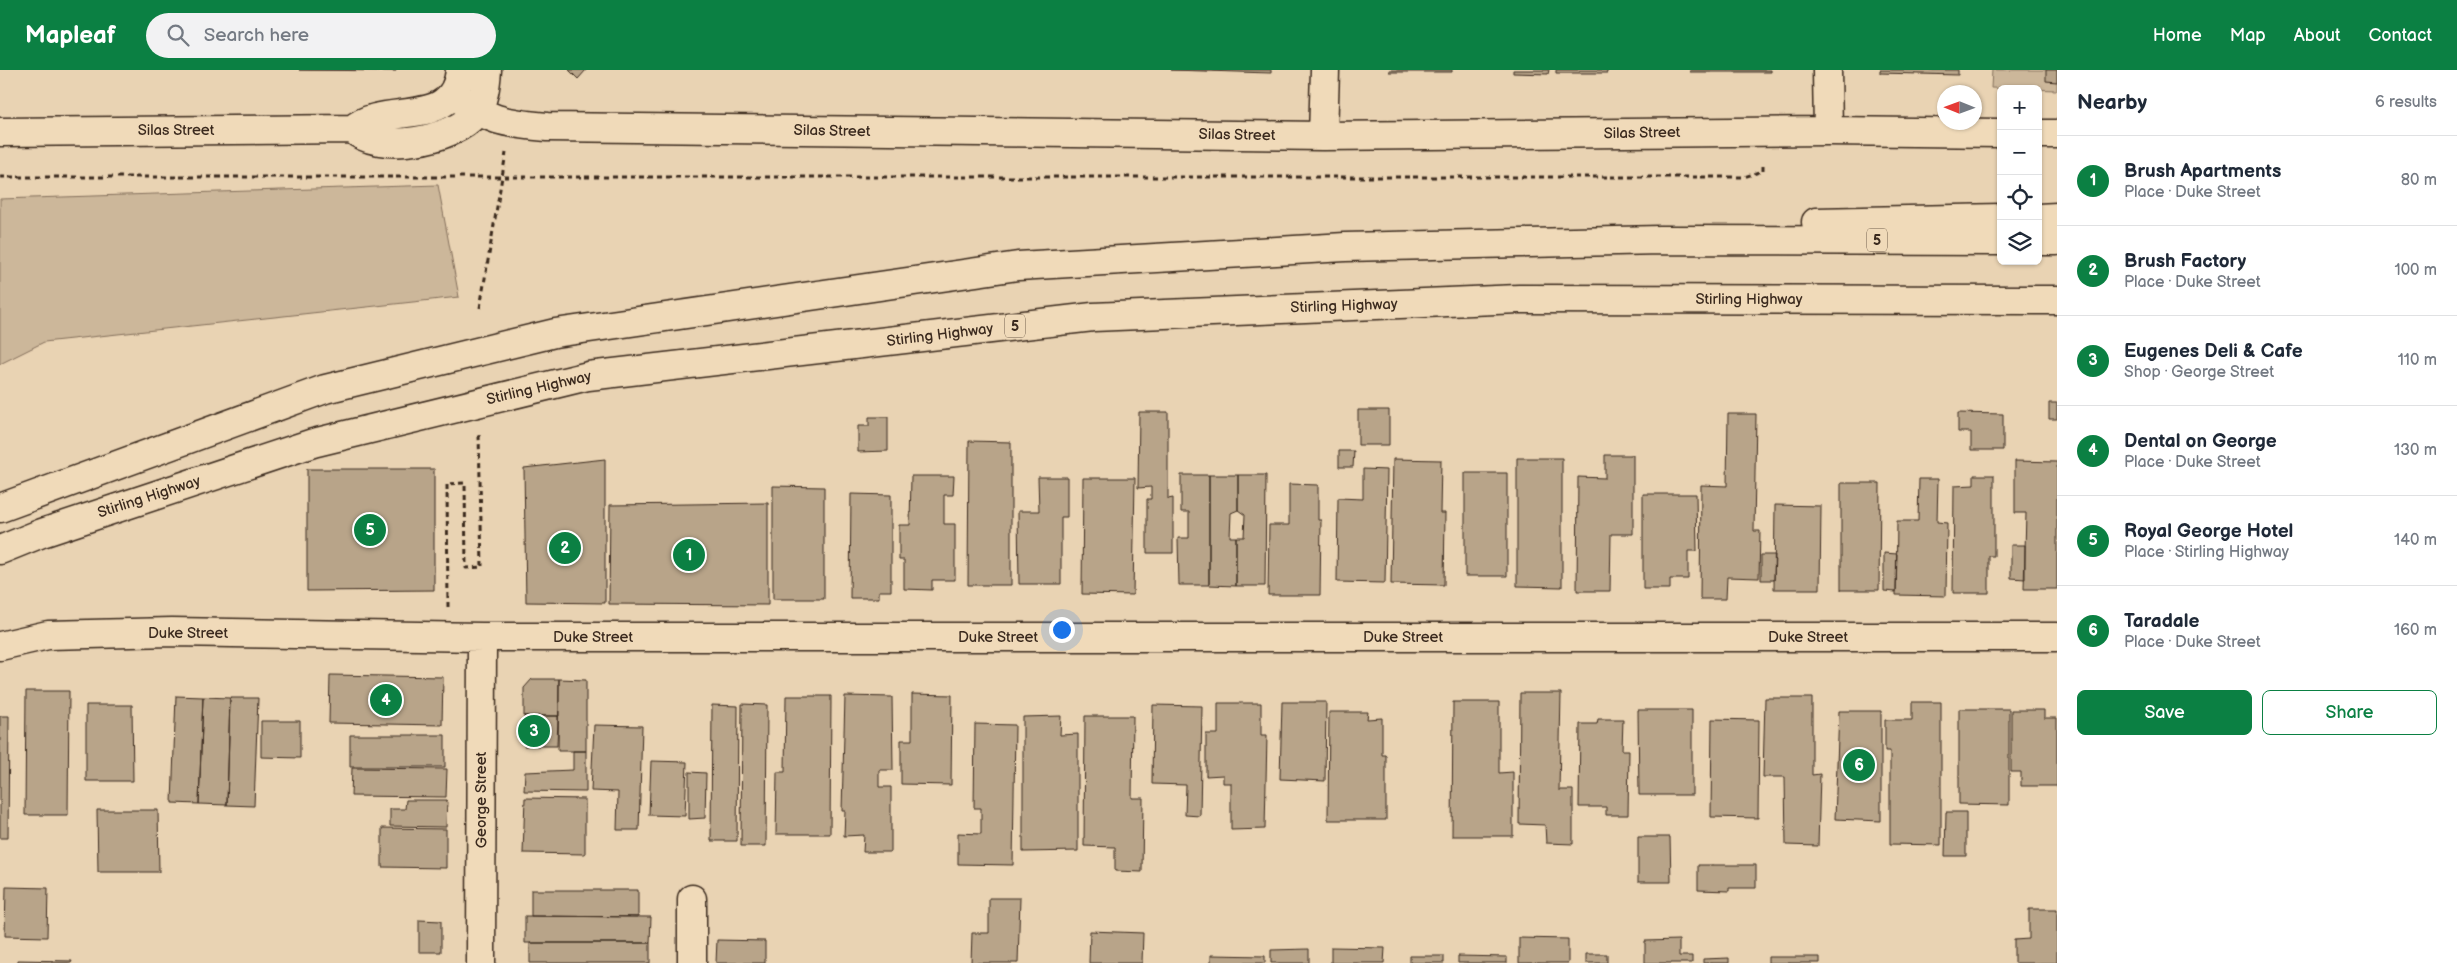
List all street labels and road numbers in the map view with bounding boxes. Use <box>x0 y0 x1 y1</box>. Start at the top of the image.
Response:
street label: Silas Street <box>138 121 215 140</box>
street label: Silas Street <box>793 121 871 141</box>
street label: Silas Street <box>1603 123 1681 143</box>
street label: Silas Street <box>1198 125 1276 145</box>
road number: 5 <box>1867 228 1887 252</box>
street label: Stirling Highway <box>1695 290 1803 309</box>
street label: Stirling Highway <box>1290 295 1398 317</box>
road number: 5 <box>1005 315 1025 338</box>
street label: Stirling Highway <box>886 319 995 351</box>
street label: Stirling Highway <box>485 367 594 409</box>
street label: Stirling Highway <box>95 471 203 523</box>
street label: Duke Street <box>148 624 228 643</box>
street label: Duke Street <box>553 628 633 647</box>
street label: Duke Street <box>958 628 1038 647</box>
street label: Duke Street <box>1363 628 1443 647</box>
street label: Duke Street <box>1768 628 1848 647</box>
street label: George Street <box>472 751 491 848</box>

